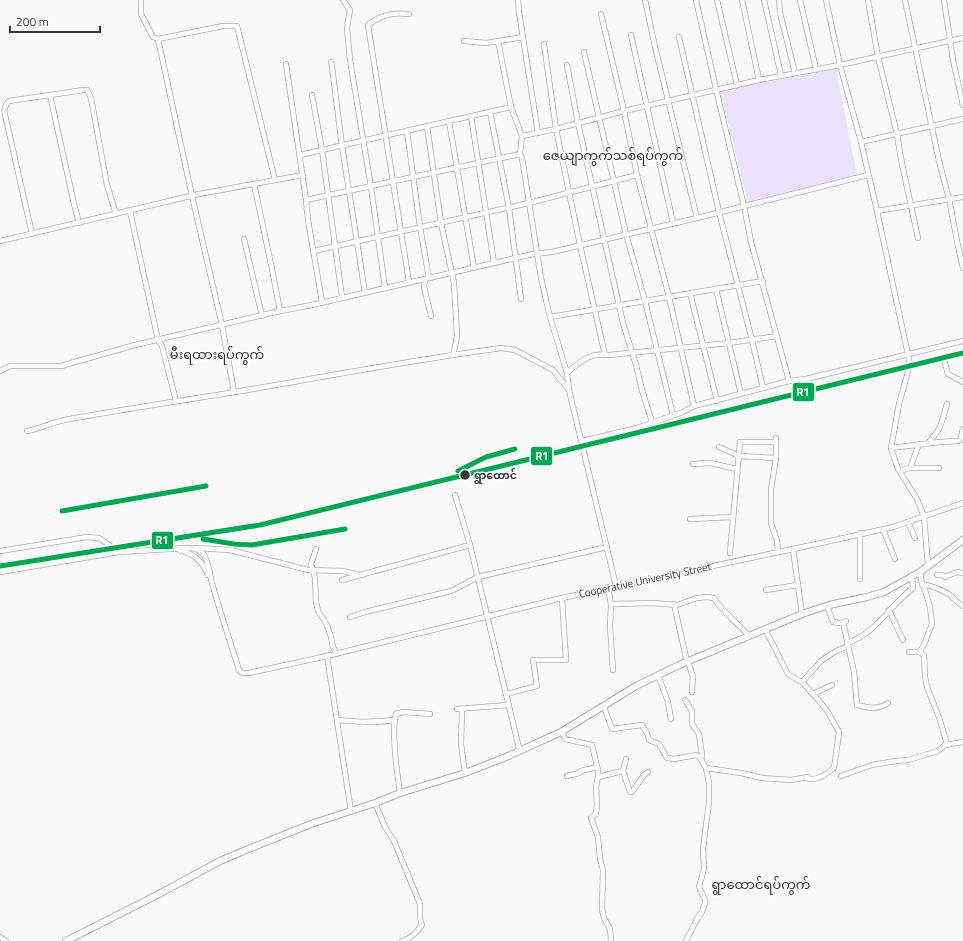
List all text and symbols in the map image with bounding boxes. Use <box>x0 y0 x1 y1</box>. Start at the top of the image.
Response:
scale bar <box>10 8 100 34</box>
text: 200 m <box>16 12 49 31</box>
district label: ဇေယျာကွက်သစ်ရပ်ကွက် <box>543 145 683 166</box>
district label: မီးရထားရပ်ကွက် <box>170 344 264 365</box>
line badge: R1 <box>792 382 815 402</box>
text: R1 <box>797 384 809 400</box>
line badge: R1 <box>530 446 553 466</box>
text: R1 <box>536 448 548 464</box>
place label: ရွာထောင် <box>474 467 517 485</box>
marker: ရွာထောင် <box>458 468 472 482</box>
line badge: R1 <box>151 531 174 550</box>
text: R1 <box>156 532 168 548</box>
street label: Cooperative University Street <box>577 558 713 602</box>
district label: ရွာထောင်ရပ်ကွက် <box>712 874 810 895</box>

